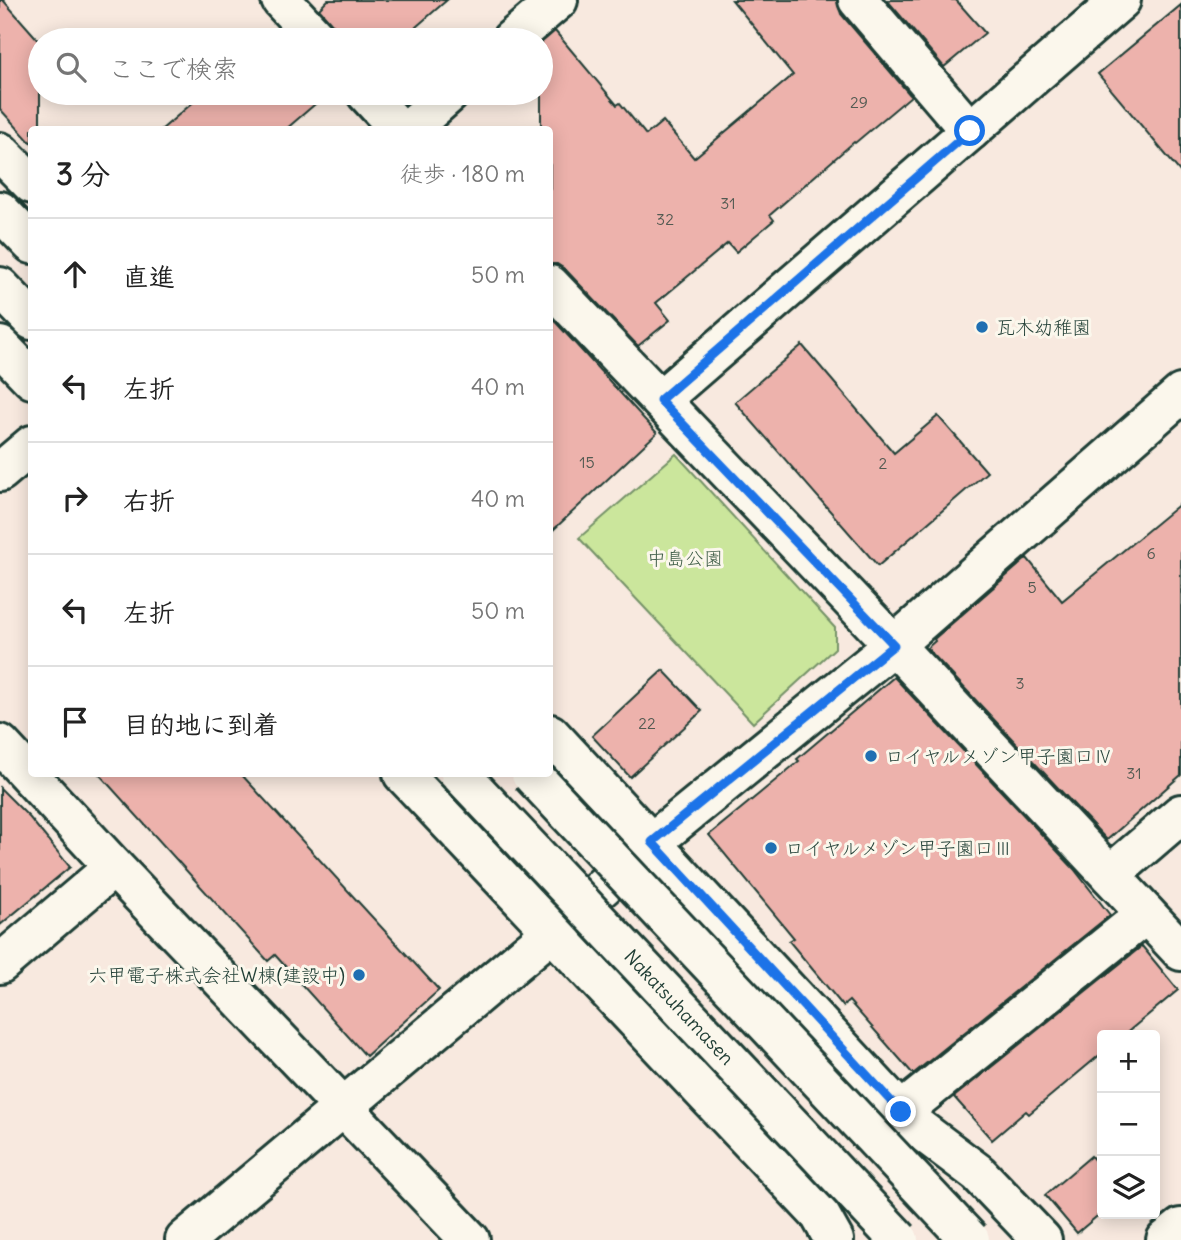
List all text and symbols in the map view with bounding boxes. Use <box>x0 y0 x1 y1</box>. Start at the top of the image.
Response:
search box <box>28 28 553 105</box>
icon: search <box>52 48 90 86</box>
text: ここで検索 <box>108 52 238 85</box>
house number: 29 <box>850 92 868 112</box>
route start <box>954 115 985 146</box>
text: 3 分 <box>56 155 110 193</box>
text: 徒歩 · 180 m <box>400 159 525 188</box>
house number: 31 <box>720 193 736 213</box>
house number: 32 <box>656 209 674 229</box>
icon: ahead <box>56 255 94 293</box>
text: 直進 <box>123 260 175 293</box>
text: 50 m <box>471 260 525 289</box>
place label: 瓦木幼稚園 <box>996 315 1091 339</box>
marker: 瓦木幼稚園 <box>974 319 990 335</box>
icon: left <box>56 367 94 405</box>
text: 左折 <box>123 372 175 405</box>
text: 40 m <box>471 372 525 401</box>
house number: 15 <box>579 452 595 472</box>
house number: 2 <box>879 453 888 473</box>
icon: right <box>56 479 94 517</box>
text: 右折 <box>123 484 175 517</box>
text: 40 m <box>471 484 525 513</box>
house number: 6 <box>1146 543 1156 563</box>
park label: 中島公園 <box>647 546 723 570</box>
house number: 5 <box>1027 577 1037 597</box>
icon: left <box>56 591 94 629</box>
text: 左折 <box>123 596 175 629</box>
text: 50 m <box>471 596 525 625</box>
house number: 3 <box>1015 673 1025 693</box>
icon: arrive <box>56 703 94 741</box>
text: 目的地に到着 <box>123 708 279 741</box>
house number: 22 <box>638 713 656 733</box>
place label: ロイヤルメゾン甲子園口Ⅳ <box>885 744 1113 768</box>
marker: ロイヤルメゾン甲子園口Ⅳ <box>863 748 879 764</box>
house number: 31 <box>1126 763 1142 783</box>
place label: ロイヤルメゾン甲子園口Ⅲ <box>785 836 1013 860</box>
marker: ロイヤルメゾン甲子園口Ⅲ <box>763 840 779 856</box>
street label: Nakatsuhamasen <box>619 944 739 1070</box>
place label: 六甲電子株式会社W棟(建設中) <box>88 963 345 987</box>
marker: 六甲電子株式会社W棟(建設中) <box>351 967 367 983</box>
map controls <box>1097 1030 1160 1219</box>
button: + <box>1097 1030 1160 1093</box>
button: − <box>1097 1093 1160 1156</box>
route end <box>885 1096 916 1127</box>
button: layers <box>1097 1156 1160 1219</box>

